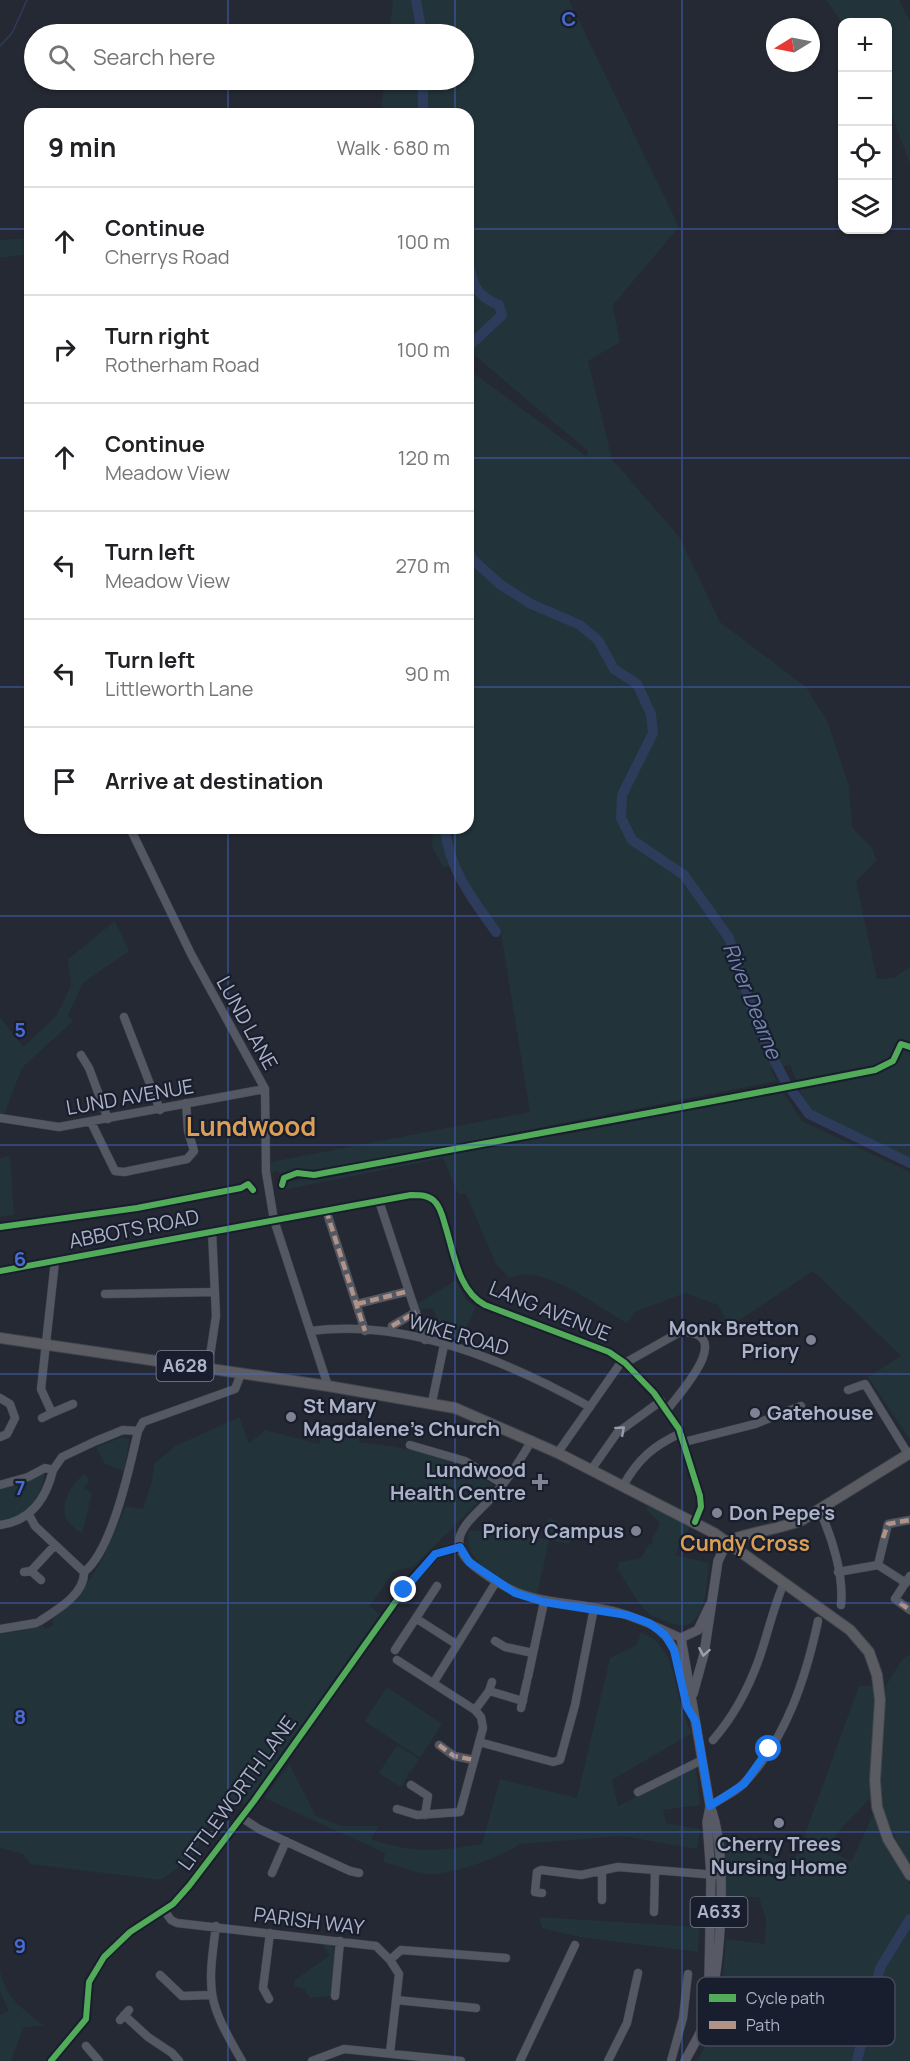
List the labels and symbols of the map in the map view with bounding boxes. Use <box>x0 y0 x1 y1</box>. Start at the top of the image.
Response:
text: C <box>562 5 576 32</box>
north arrow <box>766 18 820 72</box>
water label: River Dearne <box>717 939 789 1064</box>
street label: LUND LANE <box>211 971 284 1074</box>
text: 5 <box>14 1016 26 1043</box>
street label: LUND AVENUE <box>64 1072 196 1121</box>
district label: Lundwood <box>186 1108 316 1144</box>
street label: ABBOTS ROAD <box>66 1203 201 1254</box>
text: 6 <box>14 1245 26 1272</box>
street label: LANG AVENUE <box>486 1274 615 1347</box>
street label: WIKE ROAD <box>406 1307 513 1362</box>
place label: Monk Bretton Priory <box>669 1314 800 1364</box>
marker: Monk Bretton Priory <box>804 1333 818 1347</box>
road number: A628 <box>156 1351 213 1381</box>
place label: St Mary Magdalene's Church <box>303 1392 500 1442</box>
place label: Gatehouse <box>767 1399 874 1426</box>
marker: Gatehouse <box>748 1406 762 1420</box>
marker: St Mary Magdalene's Church <box>284 1410 298 1424</box>
one-way arrow <box>614 1427 625 1438</box>
place label: Lundwood Health Centre <box>390 1456 526 1506</box>
marker: Lundwood Health Centre <box>531 1473 549 1491</box>
text: 7 <box>15 1474 25 1501</box>
place label: Don Pepe's <box>729 1499 835 1526</box>
marker: Don Pepe's <box>710 1506 724 1520</box>
place label: Priory Campus <box>483 1517 624 1544</box>
marker: Priory Campus <box>629 1524 643 1538</box>
district label: Cundy Cross <box>680 1529 810 1557</box>
route end <box>390 1576 416 1602</box>
one-way arrow <box>698 1646 711 1656</box>
text: 8 <box>14 1703 26 1730</box>
street label: LITTLEWORTH LANE <box>171 1710 302 1875</box>
route start <box>755 1735 781 1761</box>
marker: Cherry Trees Nursing Home <box>772 1816 786 1830</box>
place label: Cherry Trees Nursing Home <box>711 1830 847 1880</box>
road number: A633 <box>690 1897 748 1927</box>
street label: PARISH WAY <box>252 1900 367 1941</box>
text: 9 <box>14 1932 26 1959</box>
legend <box>697 1977 895 2046</box>
text: Cycle path <box>746 1987 825 2009</box>
text: Path <box>746 2014 780 2036</box>

